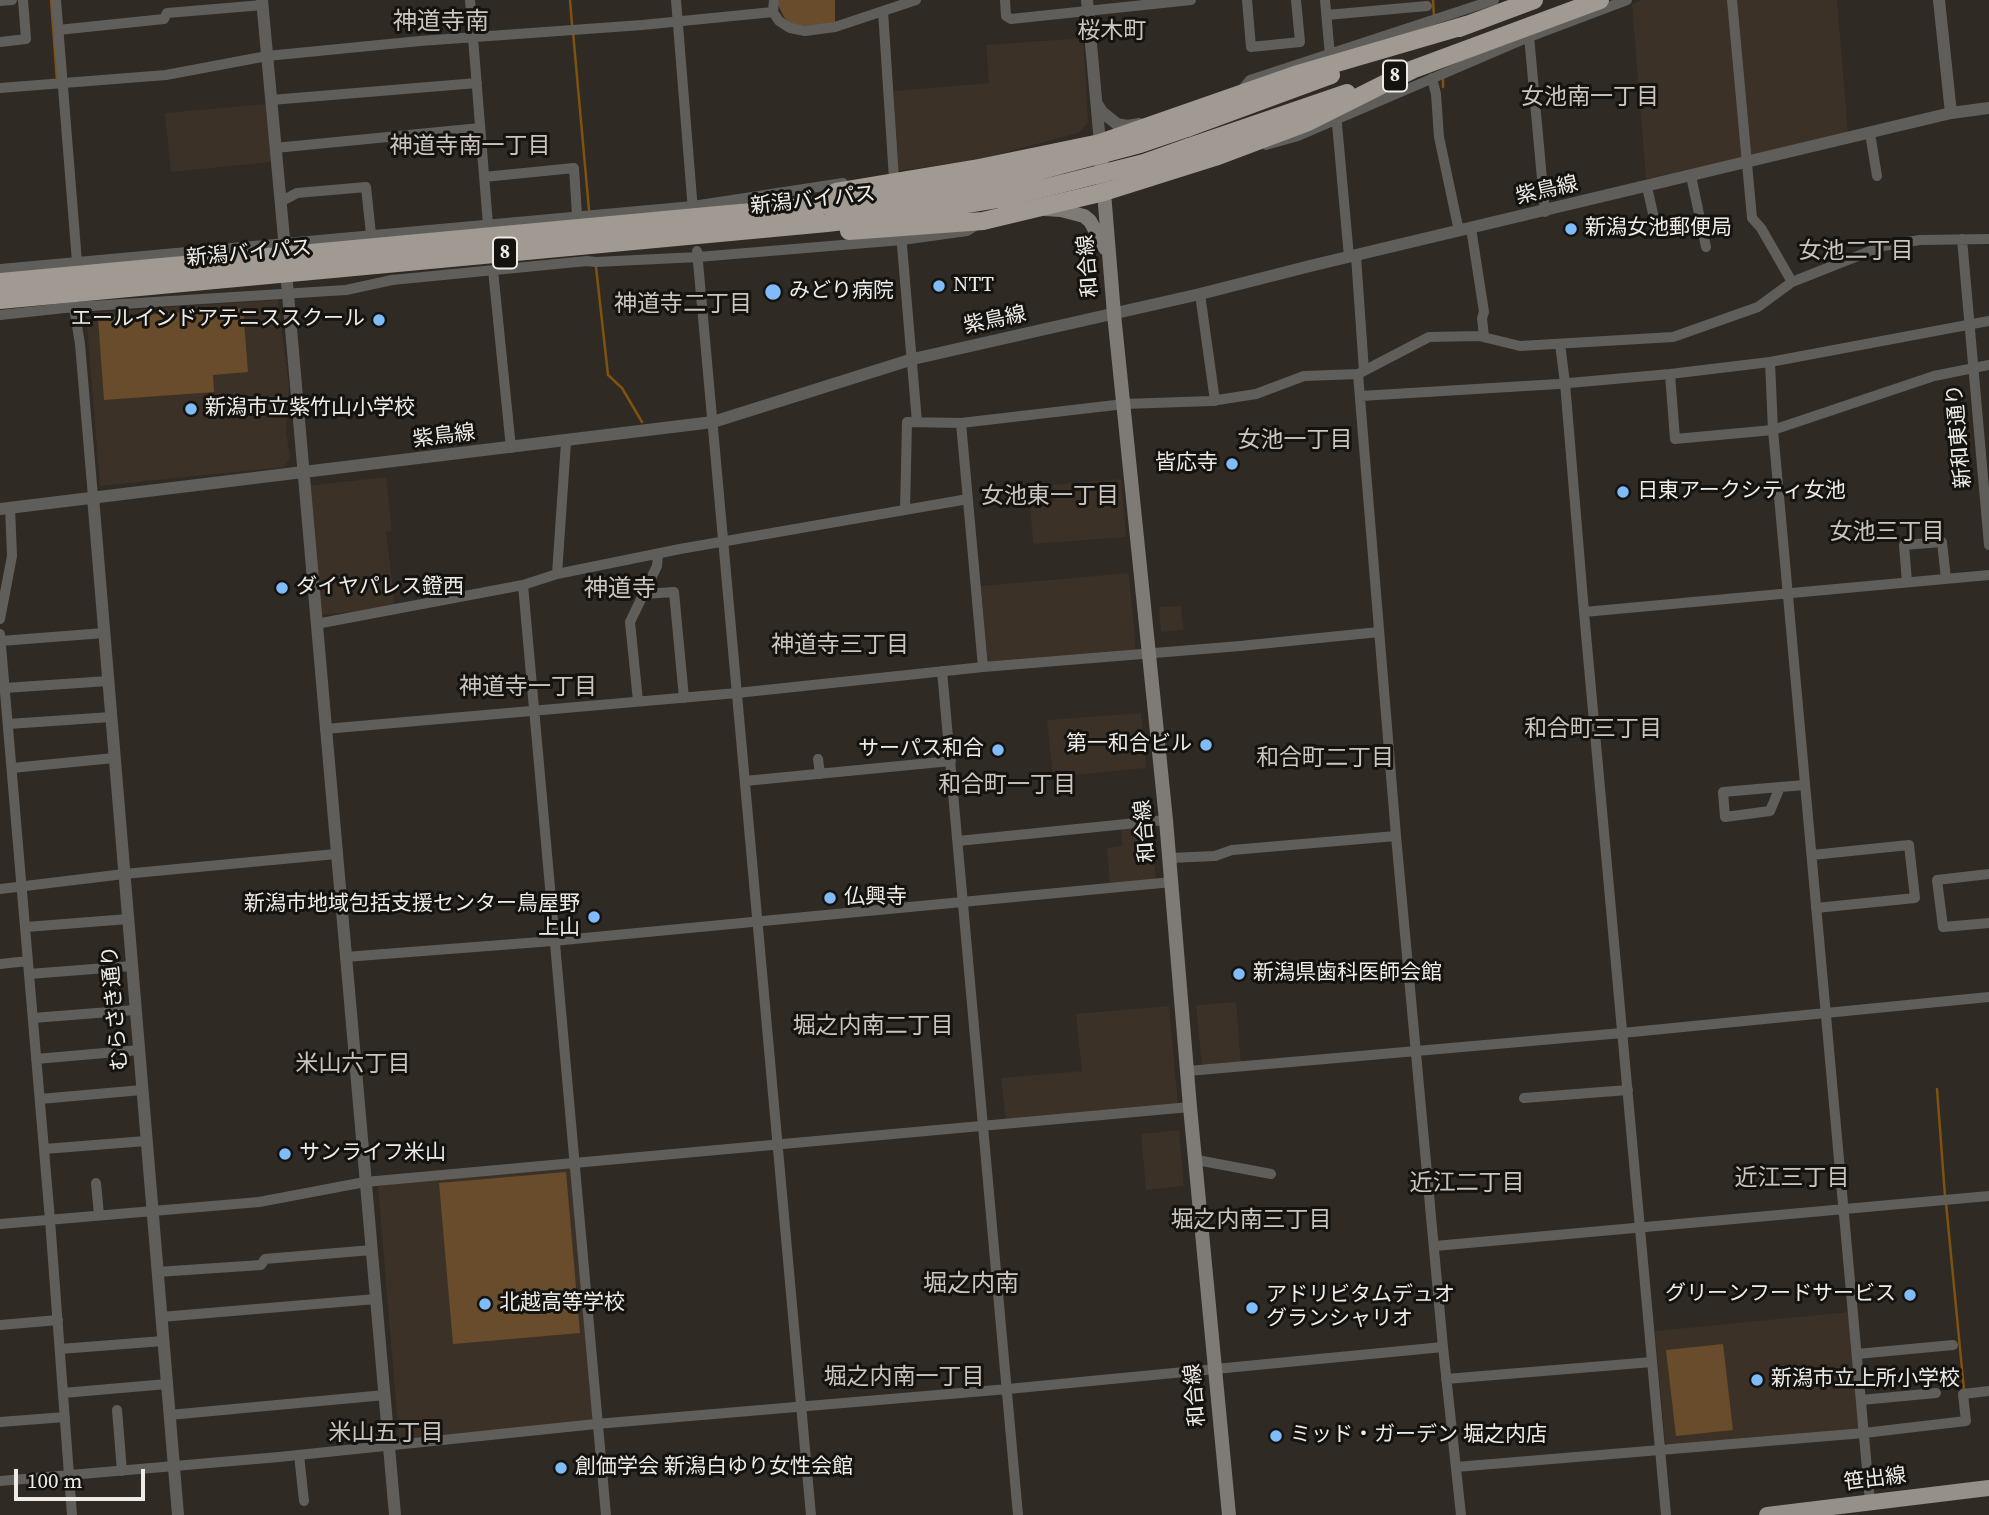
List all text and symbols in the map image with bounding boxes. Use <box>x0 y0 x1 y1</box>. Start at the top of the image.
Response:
district label: 神道寺南 <box>393 9 489 37</box>
district label: 桜木町 <box>1078 18 1146 46</box>
road number: 8 <box>1383 60 1407 92</box>
district label: 女池南一丁目 <box>1521 84 1659 112</box>
district label: 神道寺南一丁目 <box>390 133 550 161</box>
street label: 紫鳥線 <box>1513 172 1581 210</box>
street label: 新潟バイパス <box>749 182 877 220</box>
place label: 新潟女池郵便局 <box>1585 216 1732 242</box>
marker: 新潟女池郵便局 <box>1563 221 1579 237</box>
street label: 和合線 <box>1074 234 1104 298</box>
street label: 新潟バイパス <box>185 236 313 272</box>
road number: 8 <box>493 238 517 268</box>
district label: 女池二丁目 <box>1799 238 1913 266</box>
place label: NTT <box>953 273 994 299</box>
marker: NTT <box>931 278 947 294</box>
place label: みどり病院 <box>789 279 894 305</box>
marker: みどり病院 <box>763 282 783 302</box>
district label: 神道寺二丁目 <box>614 291 752 319</box>
street label: 紫鳥線 <box>962 302 1028 340</box>
place label: エールインドアテニススクール <box>71 307 365 333</box>
marker: エールインドアテニススクール <box>371 312 387 328</box>
street label: 新和東通り <box>1943 383 1977 489</box>
place label: 新潟市立紫竹山小学校 <box>205 396 415 422</box>
marker: 新潟市立紫竹山小学校 <box>183 401 199 417</box>
street label: 紫鳥線 <box>411 421 477 453</box>
district label: 女池一丁目 <box>1238 427 1352 455</box>
place label: 皆応寺 <box>1155 451 1218 477</box>
marker: 皆応寺 <box>1224 456 1240 472</box>
place label: 日東アークシティ女池 <box>1637 479 1846 505</box>
district label: 女池東一丁目 <box>981 483 1119 511</box>
marker: 日東アークシティ女池 <box>1615 484 1631 500</box>
district label: 女池三丁目 <box>1830 519 1944 547</box>
place label: ダイヤパレス鐙西 <box>296 575 464 601</box>
district label: 神道寺 <box>584 576 656 604</box>
marker: ダイヤパレス鐙西 <box>274 580 290 596</box>
district label: 神道寺三丁目 <box>771 632 909 660</box>
district label: 神道寺一丁目 <box>459 674 597 702</box>
district label: 和合町三丁目 <box>1524 716 1662 744</box>
place label: 第一和合ビル <box>1066 732 1192 758</box>
place label: サーパス和合 <box>858 737 984 763</box>
marker: 第一和合ビル <box>1198 737 1214 753</box>
marker: サーパス和合 <box>990 742 1006 758</box>
district label: 和合町二丁目 <box>1256 745 1394 773</box>
district label: 和合町一丁目 <box>938 772 1076 800</box>
street label: 和合線 <box>1131 799 1161 863</box>
place label: 仏興寺 <box>844 885 907 911</box>
marker: 仏興寺 <box>822 890 838 906</box>
place label: 新潟市地域包括支援センター鳥屋野 上山 <box>244 892 580 942</box>
marker: 新潟市地域包括支援センター鳥屋野 上山 <box>586 909 602 925</box>
street label: むらさき通り <box>98 944 134 1072</box>
place label: 新潟県歯科医師会館 <box>1253 961 1442 987</box>
marker: 新潟県歯科医師会館 <box>1231 966 1247 982</box>
district label: 堀之内南二丁目 <box>793 1013 953 1041</box>
district label: 米山六丁目 <box>296 1051 410 1079</box>
place label: サンライフ米山 <box>299 1141 446 1167</box>
marker: サンライフ米山 <box>277 1146 293 1162</box>
district label: 近江三丁目 <box>1735 1165 1849 1193</box>
district label: 近江二丁目 <box>1410 1170 1524 1198</box>
district label: 堀之内南三丁目 <box>1171 1207 1331 1235</box>
district label: 堀之内南 <box>923 1271 1019 1299</box>
place label: グリーンフードサービス <box>1665 1282 1896 1308</box>
place label: アドリビタムデュオ グランシャリオ <box>1266 1283 1455 1333</box>
marker: グリーンフードサービス <box>1902 1287 1918 1303</box>
place label: 北越高等学校 <box>499 1291 625 1317</box>
marker: 北越高等学校 <box>477 1296 493 1312</box>
marker: アドリビタムデュオ グランシャリオ <box>1244 1300 1260 1316</box>
street label: 和合線 <box>1181 1363 1211 1427</box>
district label: 堀之内南一丁目 <box>824 1364 984 1392</box>
place label: 新潟市立上所小学校 <box>1771 1367 1960 1393</box>
marker: 新潟市立上所小学校 <box>1749 1372 1765 1388</box>
district label: 米山五丁目 <box>329 1420 443 1448</box>
place label: ミッド・ガーデン 堀之内店 <box>1290 1423 1547 1449</box>
marker: ミッド・ガーデン 堀之内店 <box>1268 1428 1284 1444</box>
place label: 創価学会 新潟白ゆり女性会館 <box>575 1455 853 1481</box>
scale bar <box>18 1456 149 1500</box>
marker: 創価学会 新潟白ゆり女性会館 <box>553 1460 569 1476</box>
street label: 笹出線 <box>1842 1464 1908 1496</box>
text: 100 m <box>27 1466 82 1495</box>

